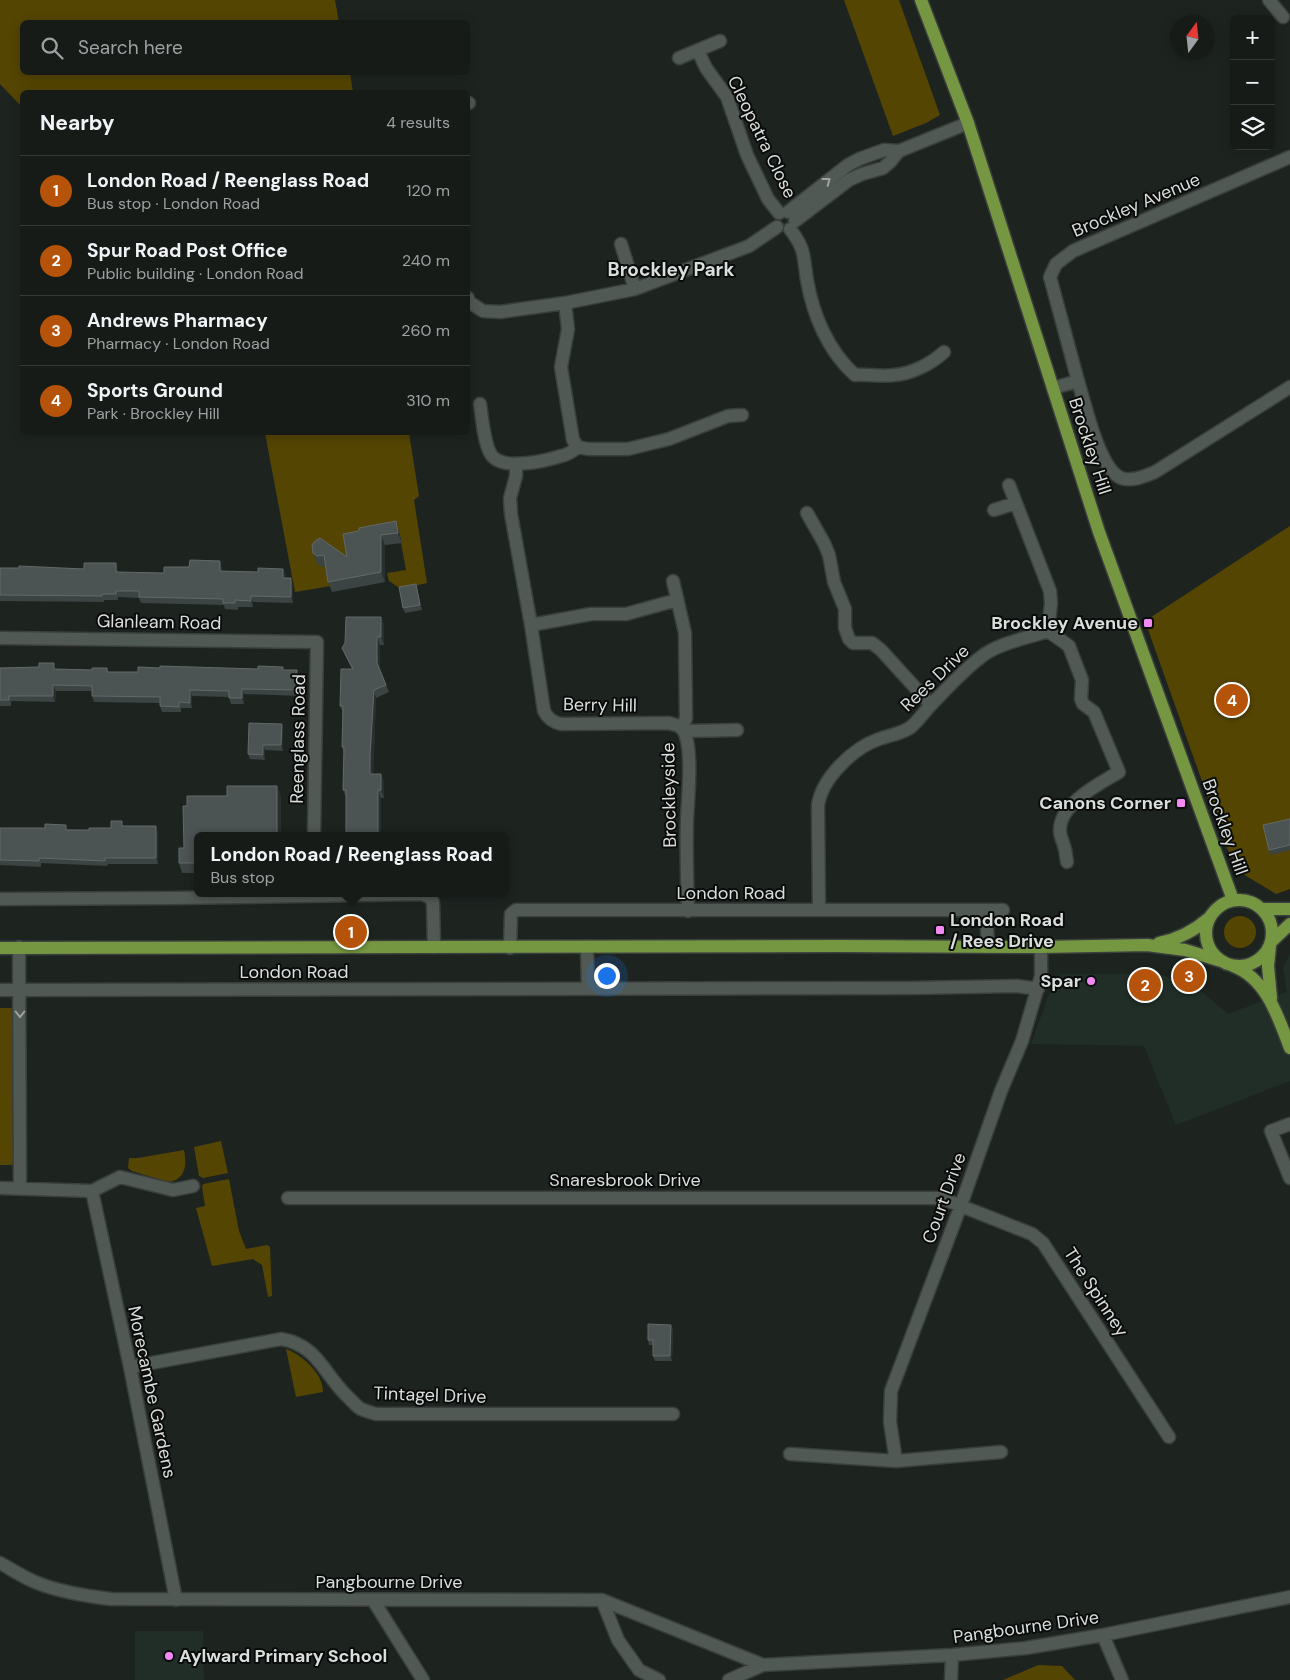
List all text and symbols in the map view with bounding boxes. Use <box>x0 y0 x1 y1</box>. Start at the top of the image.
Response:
north arrow <box>1170 15 1215 60</box>
map controls <box>1230 15 1275 150</box>
button: + <box>1230 15 1275 60</box>
search box <box>20 20 470 75</box>
icon: search <box>38 34 66 62</box>
text: Search here <box>78 35 183 60</box>
button: − <box>1230 60 1275 105</box>
street label: Cleopatra Close <box>722 72 802 202</box>
button: layers <box>1230 105 1275 150</box>
text: Nearby <box>40 109 114 137</box>
text: 4 results <box>386 112 450 133</box>
street label: Brockley Avenue <box>1068 167 1204 243</box>
text: London Road / Reenglass Road <box>87 168 369 193</box>
one-way arrow <box>821 178 831 187</box>
text: 1 <box>53 180 59 201</box>
text: 120 m <box>406 180 450 201</box>
text: Bus stop · London Road <box>87 193 260 214</box>
text: Spur Road Post Office <box>87 238 288 263</box>
text: 2 <box>51 250 61 271</box>
text: 240 m <box>402 250 450 271</box>
district label: Brockley Park <box>608 257 734 282</box>
text: Public building · London Road <box>87 263 304 284</box>
text: Andrews Pharmacy <box>87 308 268 333</box>
text: 3 <box>51 320 61 341</box>
text: 260 m <box>401 320 450 341</box>
text: Pharmacy · London Road <box>87 333 270 354</box>
text: Sports Ground <box>87 378 223 403</box>
text: 4 <box>51 390 61 411</box>
text: 310 m <box>406 390 450 411</box>
street label: Brockley Hill <box>1063 395 1117 497</box>
text: Park · Brockley Hill <box>87 403 220 424</box>
street label: Glanleam Road <box>97 609 221 635</box>
place label: Brockley Avenue <box>991 611 1138 635</box>
marker: Brockley Avenue <box>1142 617 1154 629</box>
street label: Rees Drive <box>895 639 975 717</box>
street label: Reenglass Road <box>285 674 311 804</box>
pin: 4 <box>1216 681 1248 719</box>
street label: Berry Hill <box>563 692 637 718</box>
street label: Brockleyside <box>656 742 682 848</box>
street label: Brockley Hill <box>1197 776 1253 878</box>
place label: Canons Corner <box>1039 791 1171 815</box>
marker: Canons Corner <box>1175 797 1187 809</box>
popup <box>194 832 509 897</box>
text: London Road / Reenglass Road <box>210 842 493 867</box>
text: Bus stop <box>210 867 275 888</box>
street label: London Road <box>676 881 786 905</box>
place label: London Road / Rees Drive <box>950 908 1064 953</box>
pin: 1 <box>335 913 367 951</box>
marker: London Road / Rees Drive <box>934 924 946 936</box>
pin: 3 <box>1173 957 1205 995</box>
street label: London Road <box>239 960 349 984</box>
your location <box>594 963 620 989</box>
pin: 2 <box>1129 966 1161 1004</box>
place label: Spar <box>1040 969 1081 993</box>
marker: Spar <box>1085 975 1097 987</box>
one-way arrow <box>14 1010 25 1018</box>
street label: Court Drive <box>916 1149 972 1247</box>
street label: Snaresbrook Drive <box>549 1168 701 1192</box>
street label: The Spinney <box>1058 1243 1134 1341</box>
street label: Morecambe Gardens <box>122 1304 182 1480</box>
street label: Tintagel Drive <box>373 1381 487 1409</box>
street label: Pangbourne Drive <box>315 1570 463 1594</box>
street label: Pangbourne Drive <box>952 1605 1100 1649</box>
place label: Aylward Primary School <box>179 1644 387 1668</box>
marker: Aylward Primary School <box>163 1650 175 1662</box>

